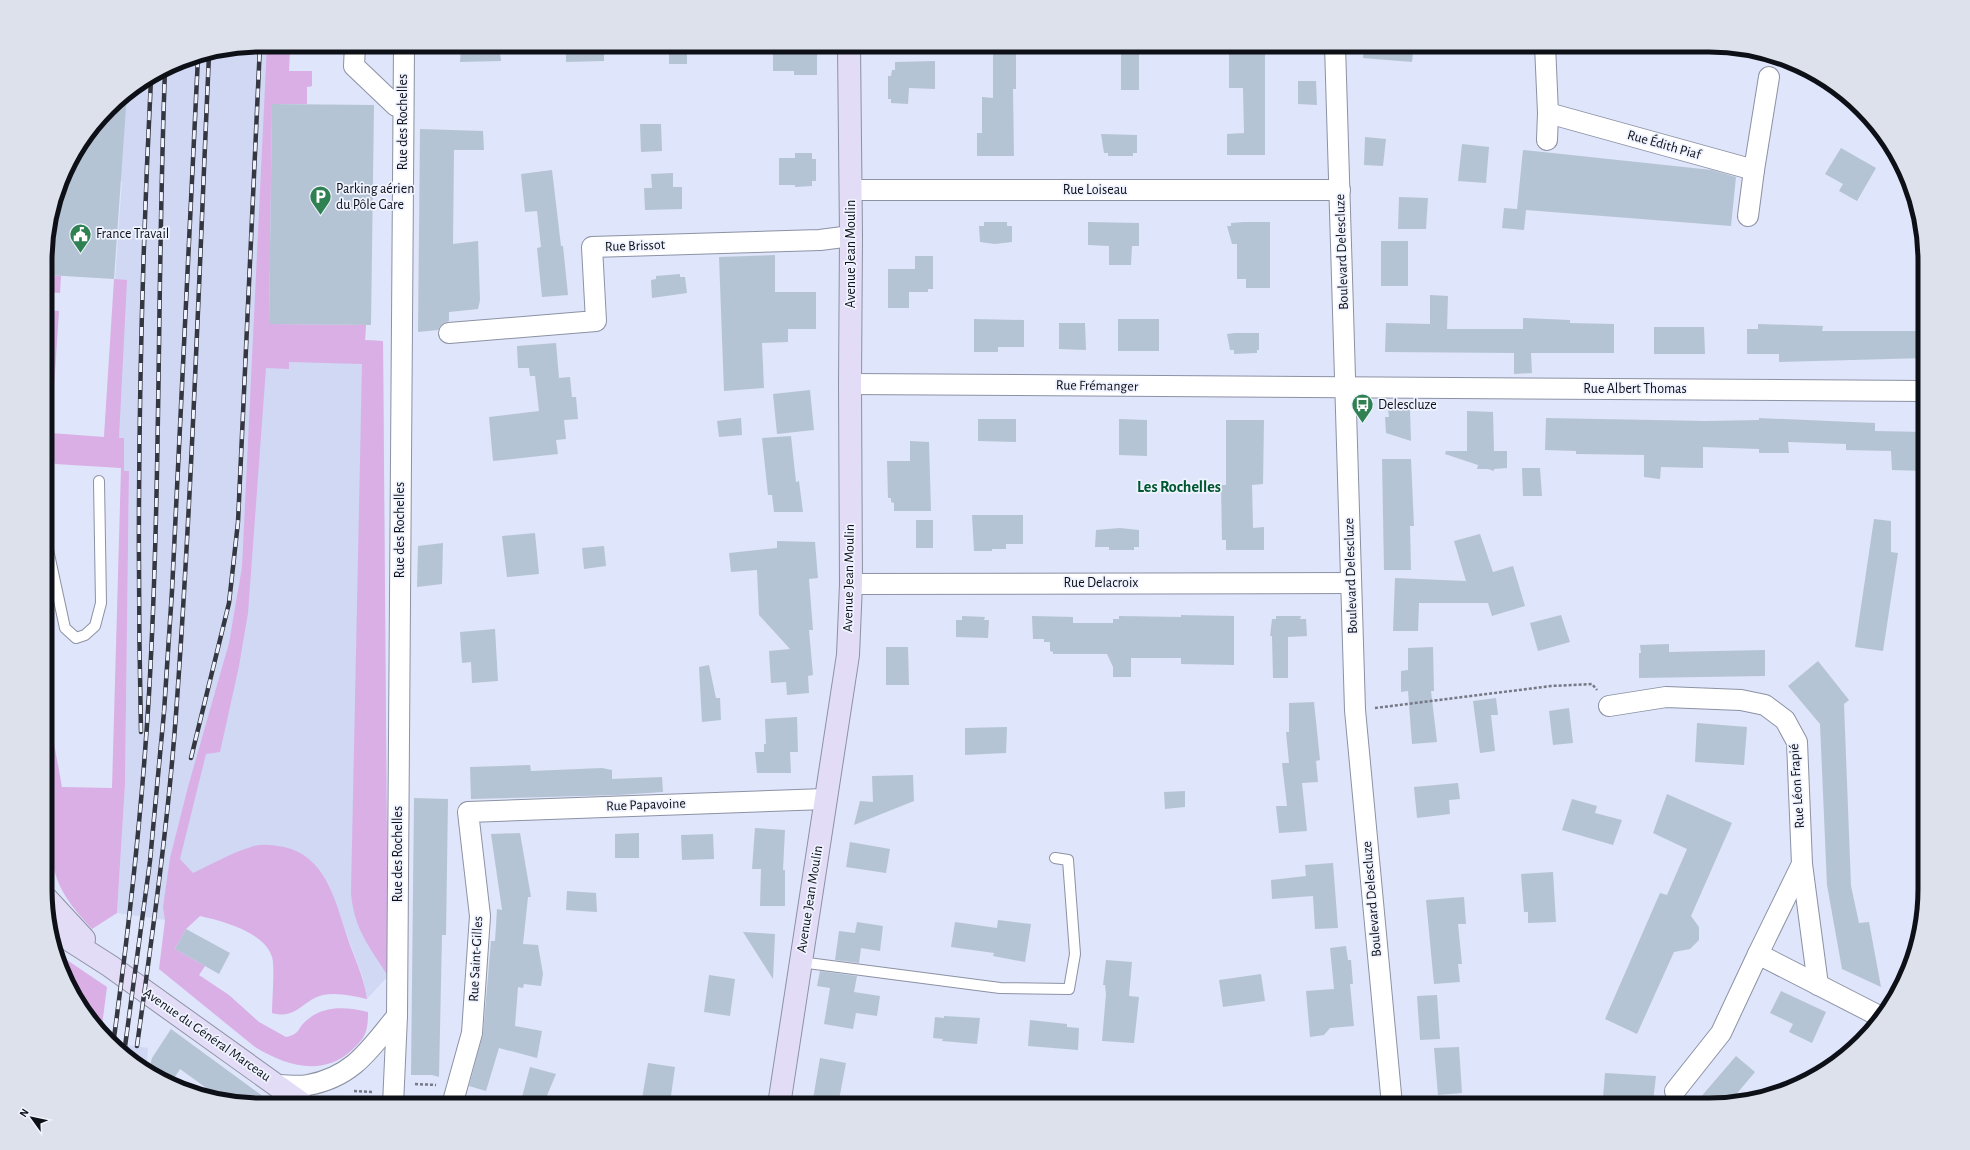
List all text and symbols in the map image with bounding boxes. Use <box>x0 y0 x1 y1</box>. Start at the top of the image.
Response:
street label: Rue des Rochelles <box>396 74 410 170</box>
street label: Rue Édith Piaf <box>1626 125 1704 162</box>
place label: Parking aérien du Pôle Gare <box>336 182 414 212</box>
street label: Rue Loiseau <box>1063 183 1127 197</box>
parking icon: Parking aérien du Pôle Gare <box>308 184 334 217</box>
street label: Boulevard Delescluze <box>1333 194 1351 310</box>
street label: Avenue Jean Moulin <box>844 200 858 308</box>
public building icon: France Travail <box>68 221 94 254</box>
place label: France Travail <box>96 227 169 241</box>
street label: Rue Brissot <box>605 238 666 254</box>
street label: Rue Frémanger <box>1056 378 1139 394</box>
street label: Rue Albert Thomas <box>1583 382 1687 396</box>
bus stop icon: Delescluze <box>1349 392 1375 425</box>
place label: Delescluze <box>1378 398 1437 412</box>
district label: Les Rochelles <box>1137 479 1221 495</box>
street label: Rue des Rochelles <box>393 482 407 578</box>
street label: Boulevard Delescluze <box>1342 518 1360 634</box>
street label: Avenue Jean Moulin <box>841 524 857 632</box>
street label: Rue Delacroix <box>1064 576 1138 590</box>
street label: Rue Léon Frapié <box>1787 743 1807 829</box>
street label: Rue Papavoine <box>606 797 686 813</box>
street label: Rue des Rochelles <box>391 806 405 902</box>
street label: Boulevard Delescluze <box>1360 841 1384 957</box>
street label: Avenue Jean Moulin <box>795 844 825 954</box>
street label: Rue Saint-Gilles <box>467 916 485 1002</box>
street label: Avenue du Général Marceau <box>141 986 273 1084</box>
north arrow <box>12 1098 52 1138</box>
text: N <box>17 1107 31 1119</box>

